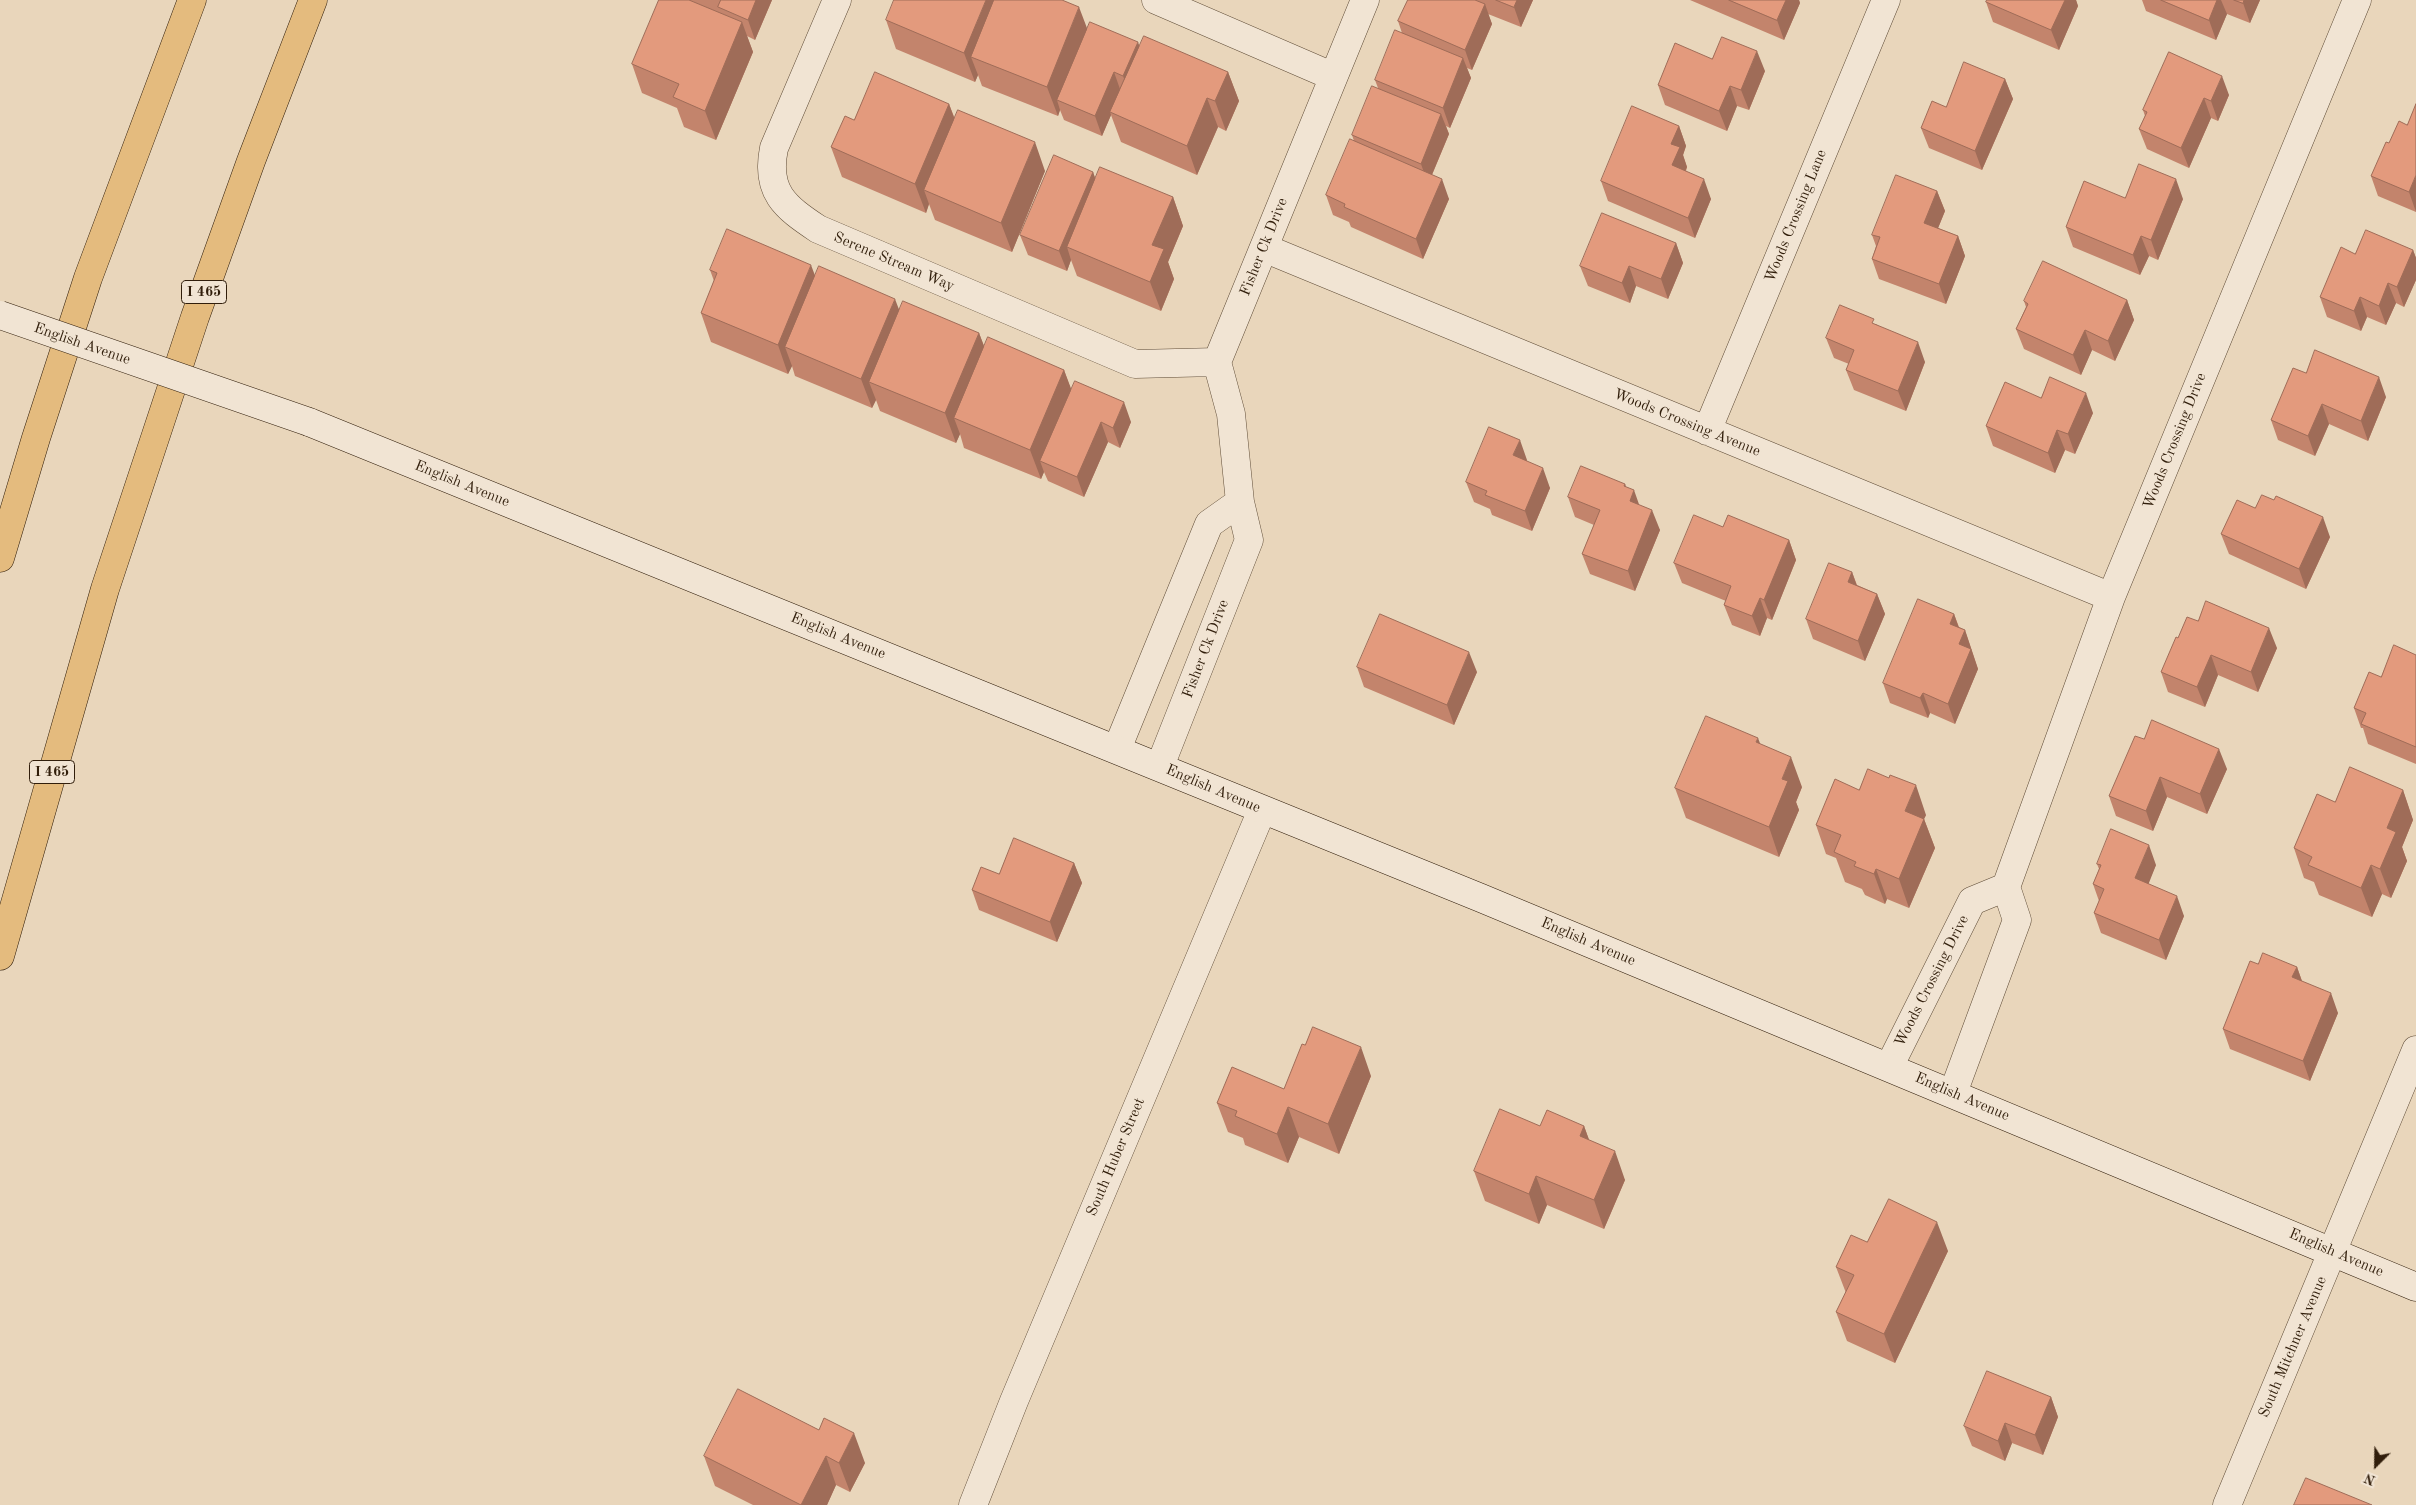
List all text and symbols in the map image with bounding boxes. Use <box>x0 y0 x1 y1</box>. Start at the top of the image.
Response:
street label: Woods Crossing Lane <box>1761 147 1831 285</box>
street label: Fisher Ck Drive <box>1236 195 1292 299</box>
street label: Serene Stream Way <box>831 228 957 296</box>
road number: I 465 <box>182 280 226 304</box>
street label: English Avenue <box>31 319 133 369</box>
street label: Woods Crossing Drive <box>2139 370 2211 512</box>
street label: Woods Crossing Avenue <box>1611 385 1763 461</box>
street label: English Avenue <box>412 457 512 511</box>
street label: Fisher Ck Drive <box>1179 597 1233 701</box>
street label: English Avenue <box>788 609 888 663</box>
road number: I 465 <box>30 760 74 784</box>
street label: English Avenue <box>1163 761 1263 817</box>
street label: Woods Crossing Drive <box>1891 912 1973 1050</box>
street label: English Avenue <box>1538 914 1638 970</box>
street label: English Avenue <box>1912 1069 2012 1125</box>
street label: South Huber Street <box>1083 1095 1149 1219</box>
street label: English Avenue <box>2286 1225 2386 1281</box>
street label: South Mitchner Avenue <box>2255 1274 2331 1420</box>
north arrow <box>2351 1440 2401 1490</box>
text: N <box>2362 1470 2378 1487</box>

